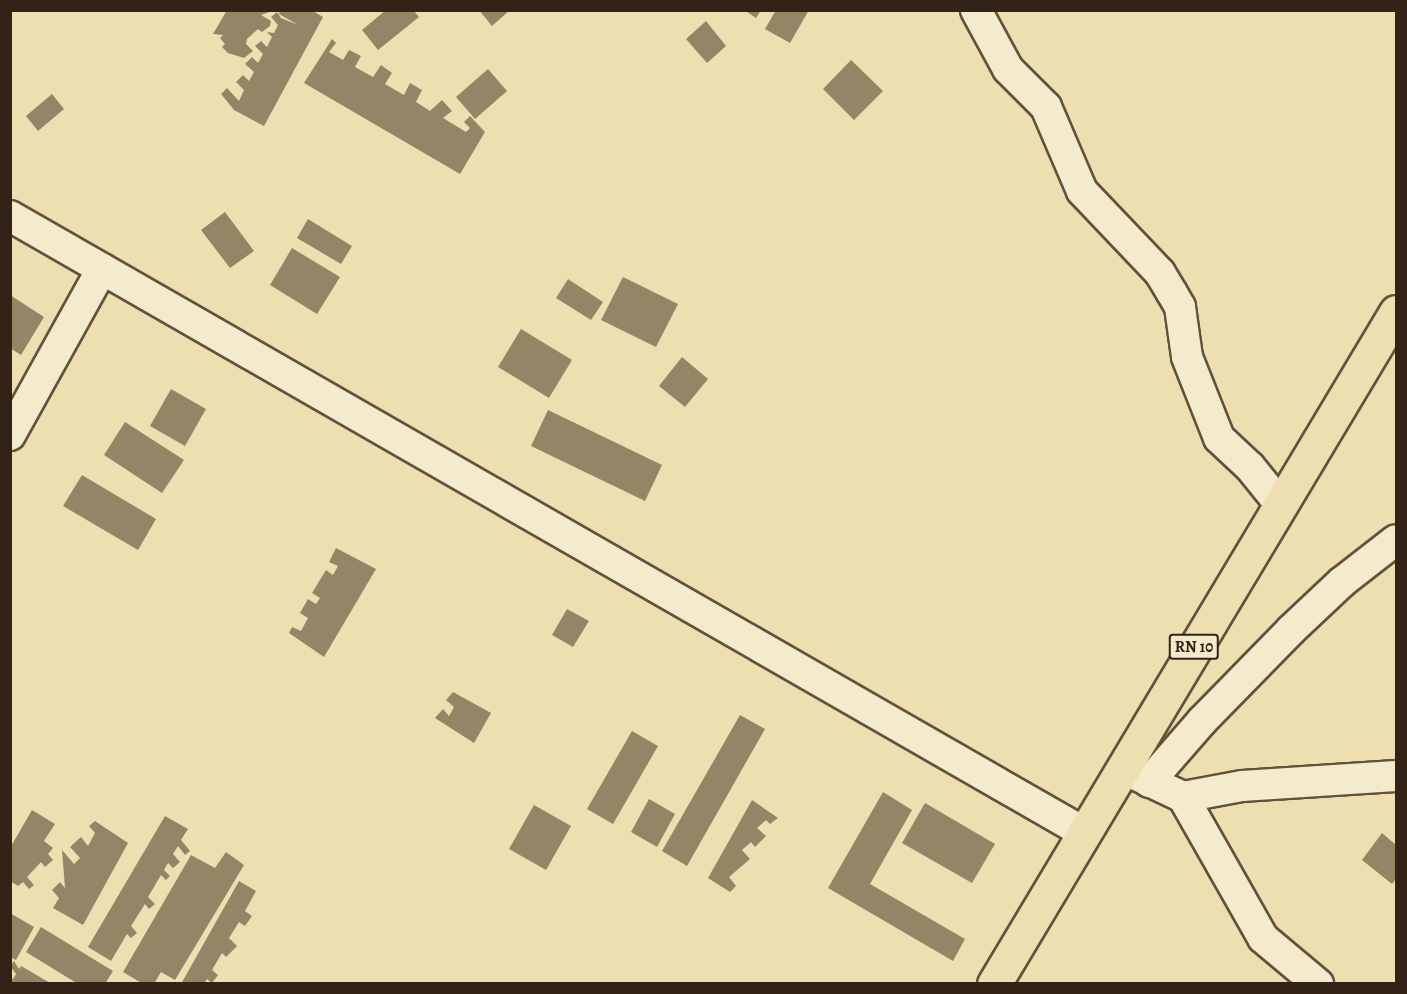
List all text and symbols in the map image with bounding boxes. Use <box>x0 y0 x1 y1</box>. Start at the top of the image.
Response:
road number: RN 10 <box>1168 634 1220 660</box>

